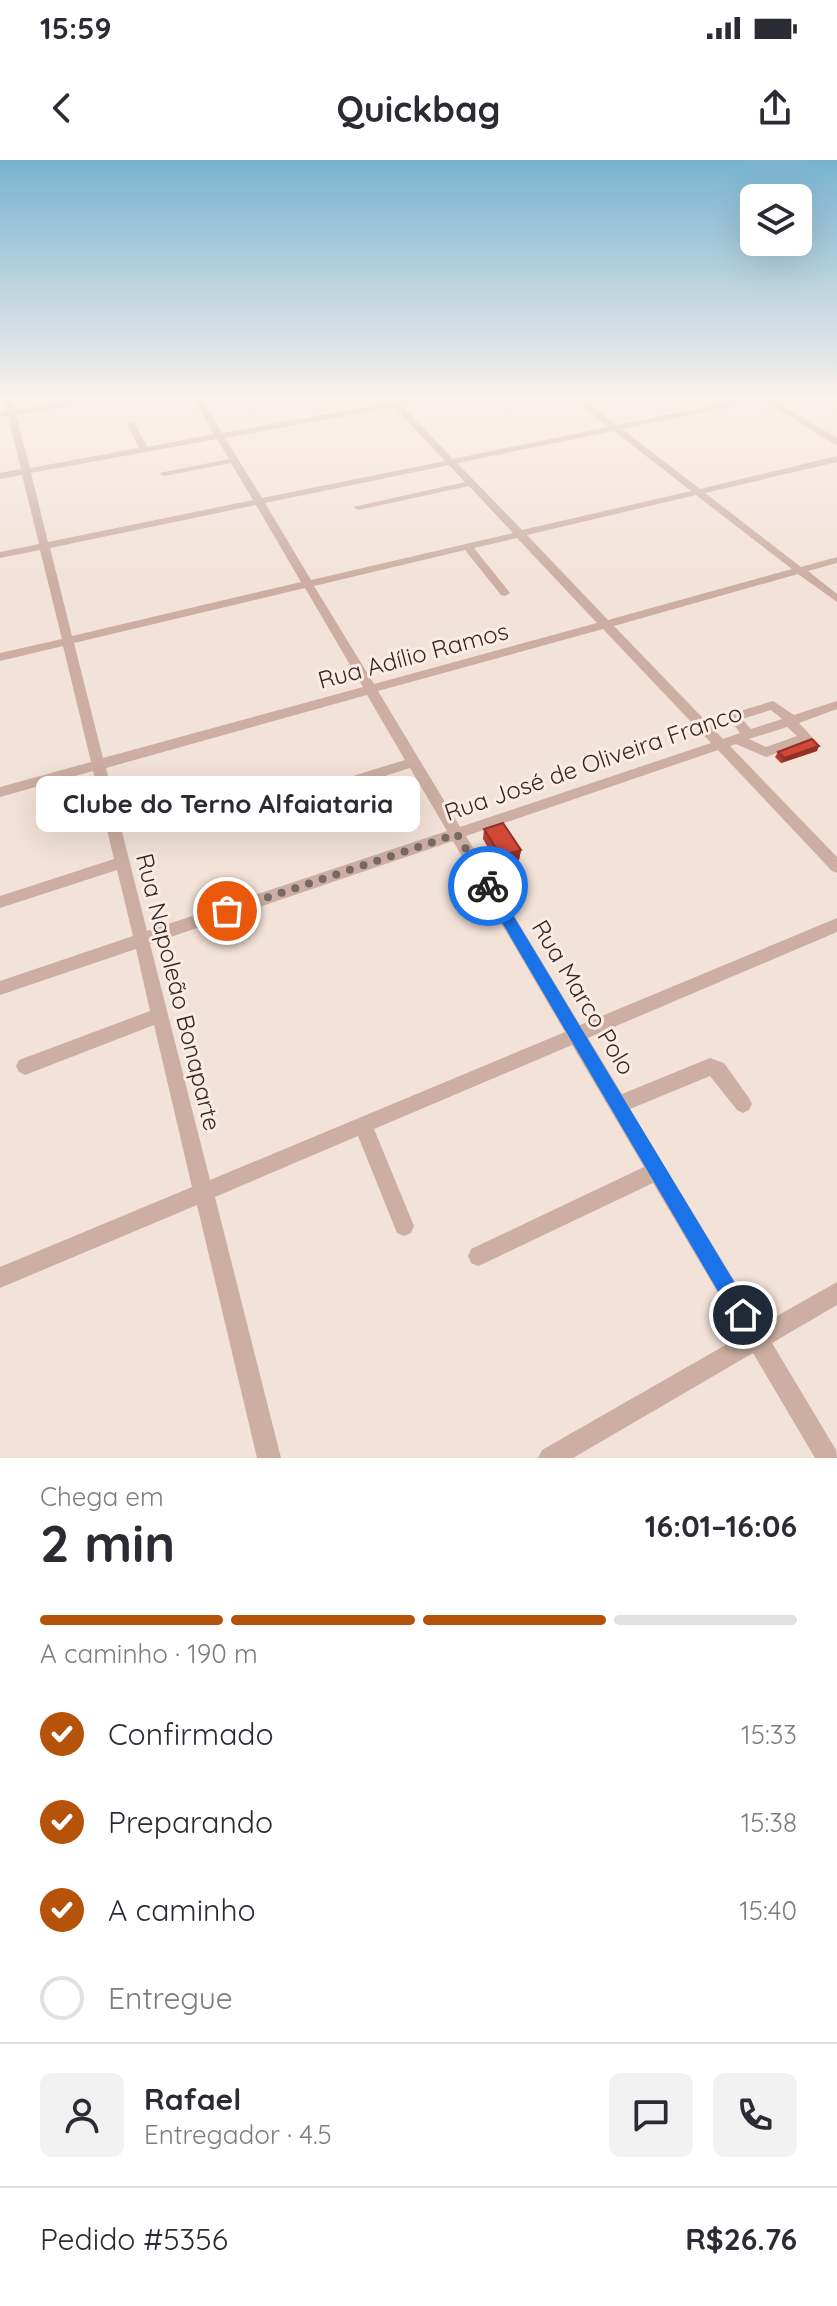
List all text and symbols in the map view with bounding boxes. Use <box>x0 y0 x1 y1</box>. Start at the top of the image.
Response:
text: 15:59 <box>40 9 111 47</box>
icon: back <box>40 86 84 130</box>
text: Quickbag <box>336 86 501 131</box>
icon: share <box>753 86 797 130</box>
map controls <box>740 184 812 256</box>
button: layers <box>740 184 812 256</box>
street label: Rua Adílio Ramos <box>315 615 511 695</box>
street label: Rua José de Oliveira Franco <box>440 697 746 827</box>
callout: Clube do Terno Alfaiataria <box>35 775 419 831</box>
text: Clube do Terno Alfaiataria <box>63 787 393 820</box>
courier <box>448 846 528 926</box>
street label: Rua Napoleão Bonaparte <box>130 850 228 1134</box>
icon: bike <box>466 864 510 908</box>
pin <box>193 877 261 945</box>
icon: bag <box>205 889 249 933</box>
street label: Rua Marco Polo <box>526 914 642 1080</box>
pin <box>709 1281 777 1349</box>
icon: home <box>721 1293 765 1337</box>
text: Chega em <box>40 1480 164 1513</box>
text: 16:01–16:06 <box>645 1507 797 1545</box>
text: 2 min <box>40 1510 175 1575</box>
text: A caminho · 190 m <box>40 1637 258 1670</box>
icon: check <box>40 1712 84 1756</box>
text: Confirmado <box>108 1715 274 1753</box>
text: 15:33 <box>741 1718 797 1751</box>
icon: check <box>40 1800 84 1844</box>
text: Preparando <box>108 1803 273 1841</box>
text: 15:38 <box>741 1806 797 1839</box>
icon: check <box>40 1888 84 1932</box>
text: A caminho <box>108 1891 256 1929</box>
text: 15:40 <box>739 1894 797 1927</box>
text: Entregue <box>108 1979 233 2017</box>
button: person <box>40 2073 124 2157</box>
button: chat <box>609 2073 693 2157</box>
button: phone <box>713 2073 797 2157</box>
text: Rafael <box>144 2080 241 2118</box>
text: Entregador · 4.5 <box>144 2118 332 2151</box>
text: Pedido #5356 <box>40 2220 228 2258</box>
text: R$26.76 <box>685 2220 797 2258</box>

